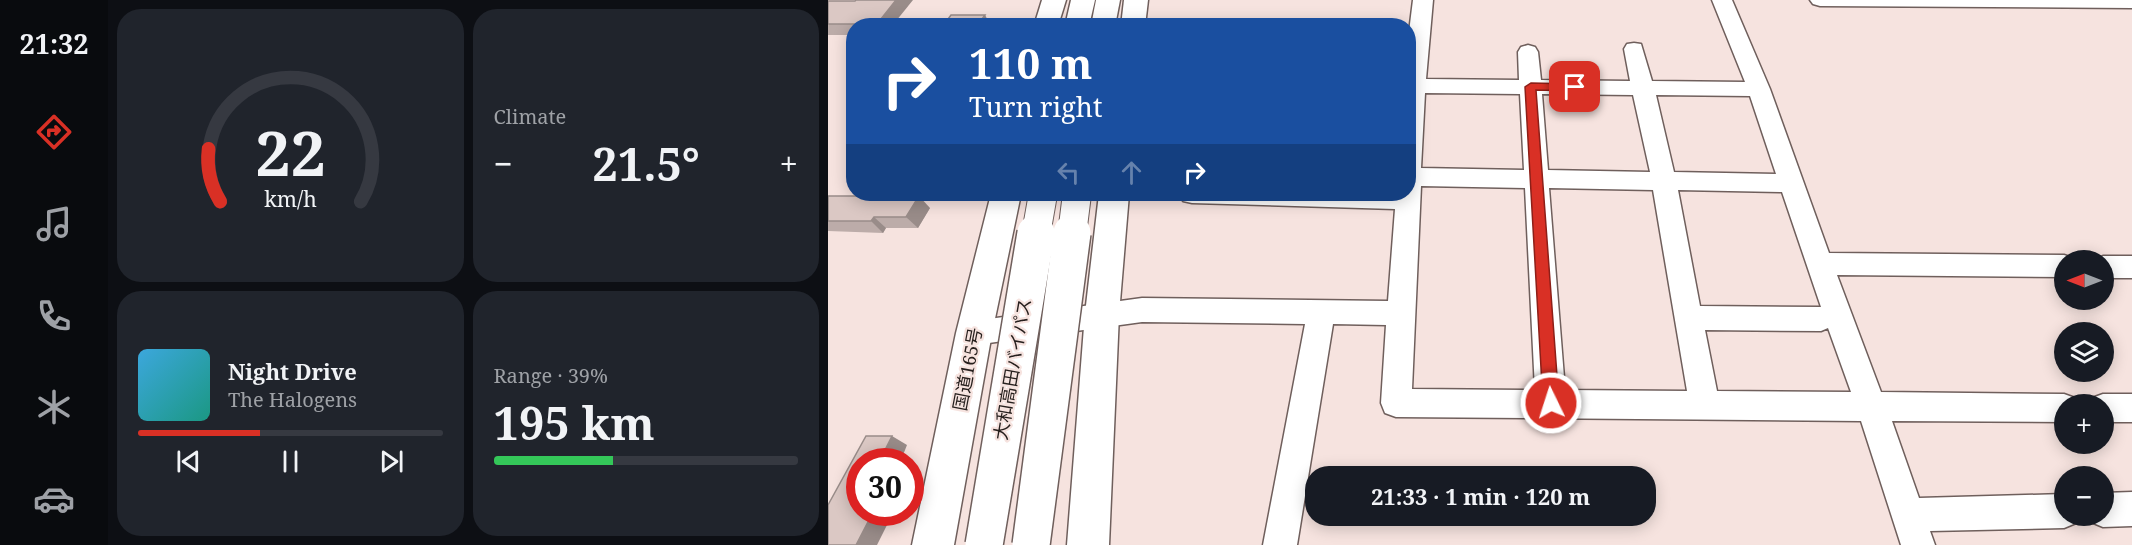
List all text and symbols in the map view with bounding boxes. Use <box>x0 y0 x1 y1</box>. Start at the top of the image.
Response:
text: 21:32 <box>19 25 89 62</box>
text: 110 m <box>969 34 1093 91</box>
icon: right <box>870 42 948 120</box>
pin <box>1549 61 1600 112</box>
icon: arrive <box>1558 70 1591 103</box>
text: Turn right <box>969 88 1102 125</box>
text: Climate <box>494 103 566 130</box>
text: 22 <box>255 109 326 194</box>
icon: directions <box>33 111 75 153</box>
text: 21.5° <box>592 133 700 194</box>
text: − <box>494 141 513 186</box>
text: + <box>780 141 798 186</box>
icon: left <box>1052 156 1085 189</box>
icon: ahead <box>1115 156 1148 189</box>
icon: right <box>1178 156 1211 189</box>
text: km/h <box>264 185 317 214</box>
icon: music <box>33 203 75 245</box>
north arrow <box>2054 250 2114 310</box>
map controls <box>2054 250 2114 526</box>
icon: phone <box>33 295 75 337</box>
street label: 大和高田バイパス <box>988 296 1036 442</box>
button: layers <box>2054 322 2114 382</box>
street label: 国道165号 <box>947 325 987 413</box>
text: Night Drive <box>228 356 357 386</box>
text: Range · 39% <box>494 362 608 389</box>
position arrow <box>1519 371 1583 435</box>
icon: climate <box>33 386 75 428</box>
text: The Halogens <box>228 386 357 413</box>
text: 195 km <box>494 392 655 453</box>
button: + <box>2054 394 2114 454</box>
icon: previous <box>172 445 205 478</box>
icon: pause <box>274 445 307 478</box>
icon: next <box>375 445 408 478</box>
speed limit sign: 30 <box>846 448 924 526</box>
button: − <box>2054 466 2114 526</box>
icon: car <box>33 478 75 520</box>
text: 21:33 · 1 min · 120 m <box>1371 481 1590 511</box>

